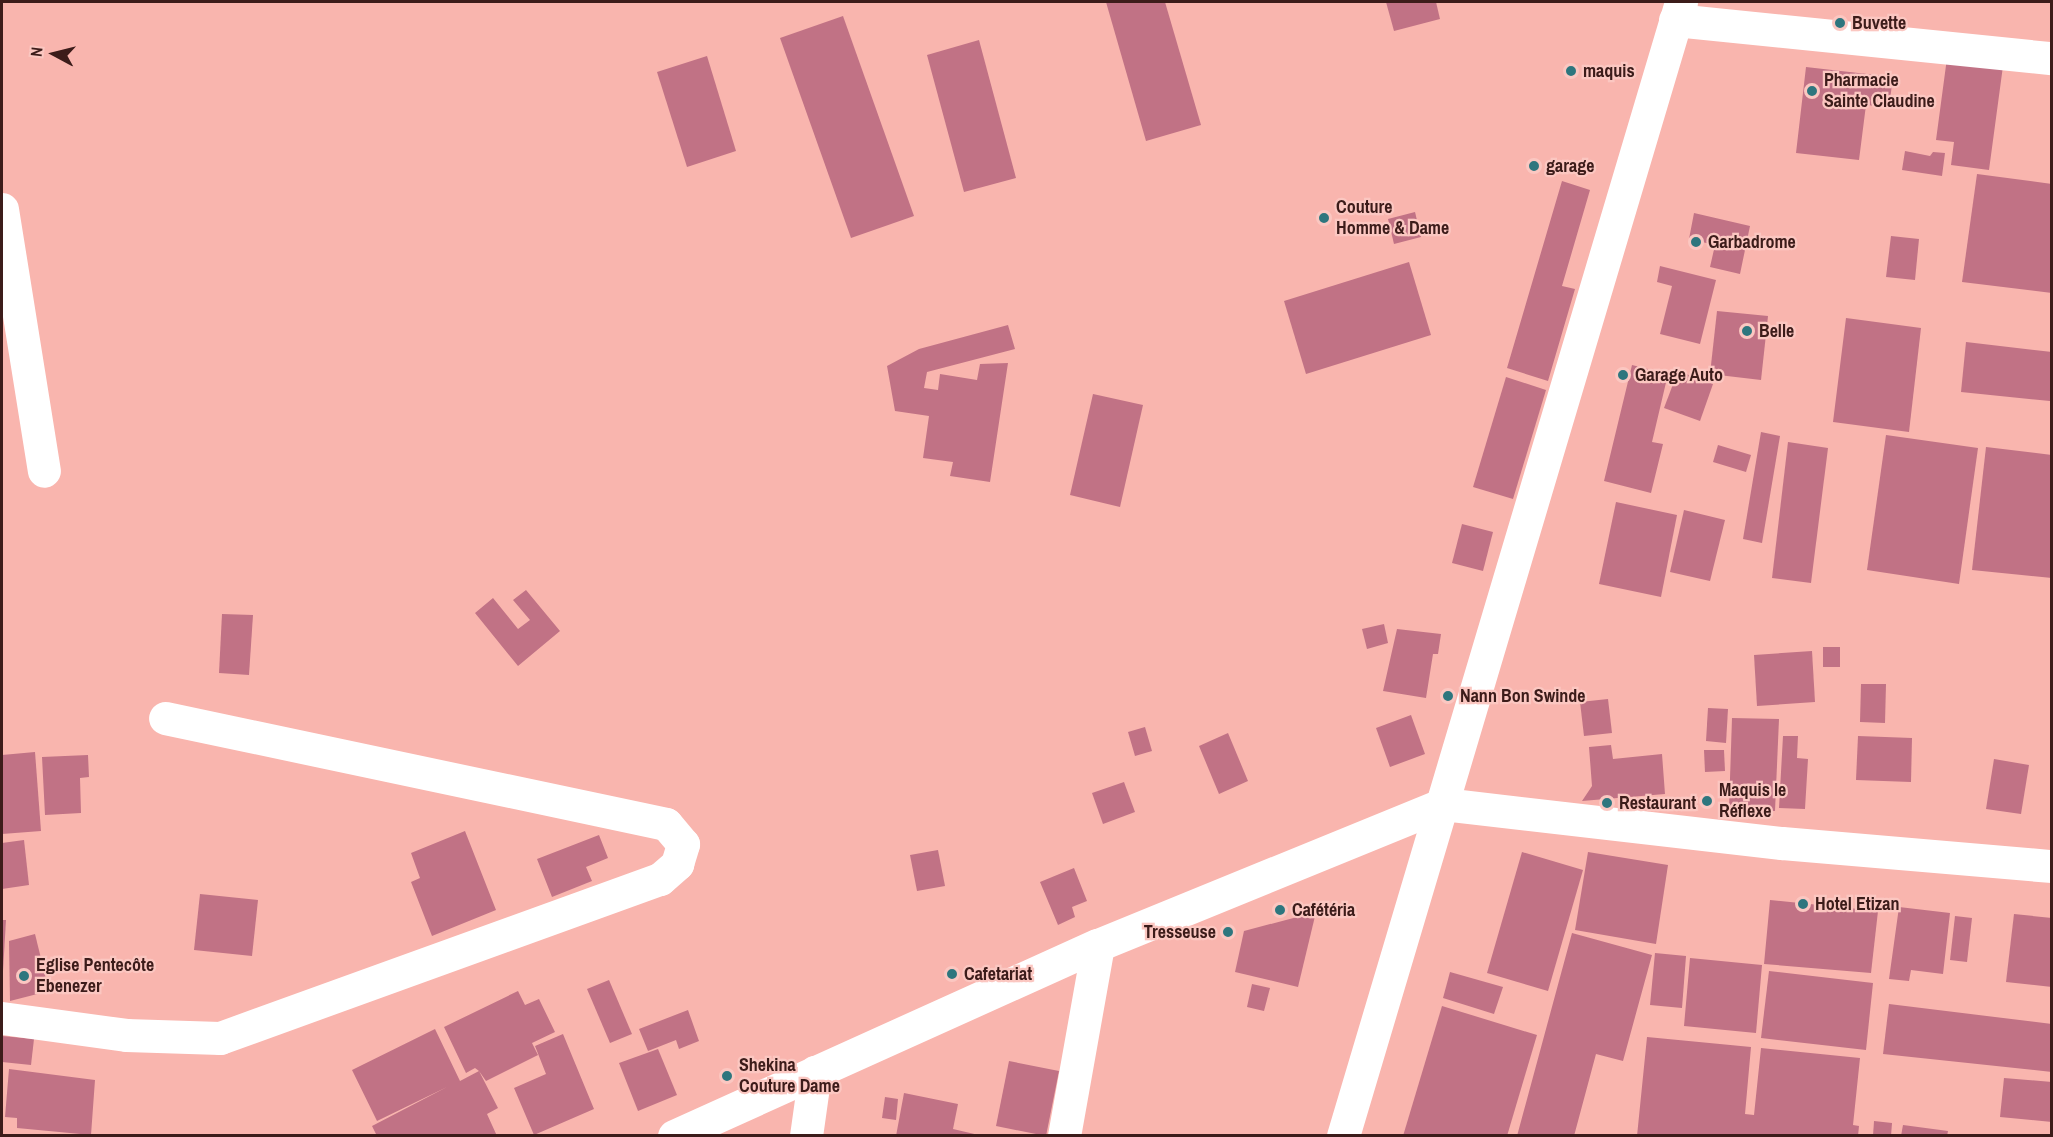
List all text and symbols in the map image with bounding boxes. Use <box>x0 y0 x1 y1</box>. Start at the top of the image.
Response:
place label: Buvette <box>1852 12 1906 34</box>
marker: Buvette <box>1833 16 1847 30</box>
north arrow <box>24 24 84 84</box>
text: N <box>25 46 48 58</box>
place label: maquis <box>1583 60 1635 82</box>
marker: maquis <box>1564 64 1578 78</box>
place label: Pharmacie Sainte Claudine <box>1824 70 1935 112</box>
marker: Pharmacie Sainte Claudine <box>1805 84 1819 98</box>
place label: garage <box>1546 155 1594 177</box>
marker: garage <box>1527 159 1541 173</box>
place label: Couture Homme & Dame <box>1336 197 1449 240</box>
marker: Couture Homme & Dame <box>1317 211 1331 225</box>
place label: Garbadrome <box>1708 231 1796 253</box>
marker: Garbadrome <box>1689 235 1703 249</box>
place label: Belle <box>1759 320 1794 342</box>
marker: Belle <box>1740 324 1754 338</box>
place label: Garage Auto <box>1635 364 1724 386</box>
marker: Garage Auto <box>1616 368 1630 382</box>
place label: Nann Bon Swinde <box>1460 685 1585 707</box>
marker: Nann Bon Swinde <box>1441 689 1455 703</box>
place label: Maquis le Réflexe <box>1719 780 1786 822</box>
place label: Restaurant <box>1619 792 1696 814</box>
marker: Maquis le Réflexe <box>1700 794 1714 808</box>
marker: Restaurant <box>1600 796 1614 810</box>
place label: Hotel Etizan <box>1815 893 1899 915</box>
marker: Hotel Etizan <box>1796 897 1810 911</box>
place label: Cafétéria <box>1292 899 1355 921</box>
marker: Cafétéria <box>1273 903 1287 917</box>
place label: Tresseuse <box>1144 921 1216 943</box>
marker: Tresseuse <box>1221 925 1235 939</box>
place label: Eglise Pentecôte Ebenezer <box>36 955 154 998</box>
place label: Cafetariat <box>964 963 1032 985</box>
marker: Cafetariat <box>945 967 959 981</box>
marker: Eglise Pentecôte Ebenezer <box>17 969 31 983</box>
place label: Shekina Couture Dame <box>739 1055 840 1098</box>
marker: Shekina Couture Dame <box>720 1069 734 1083</box>

